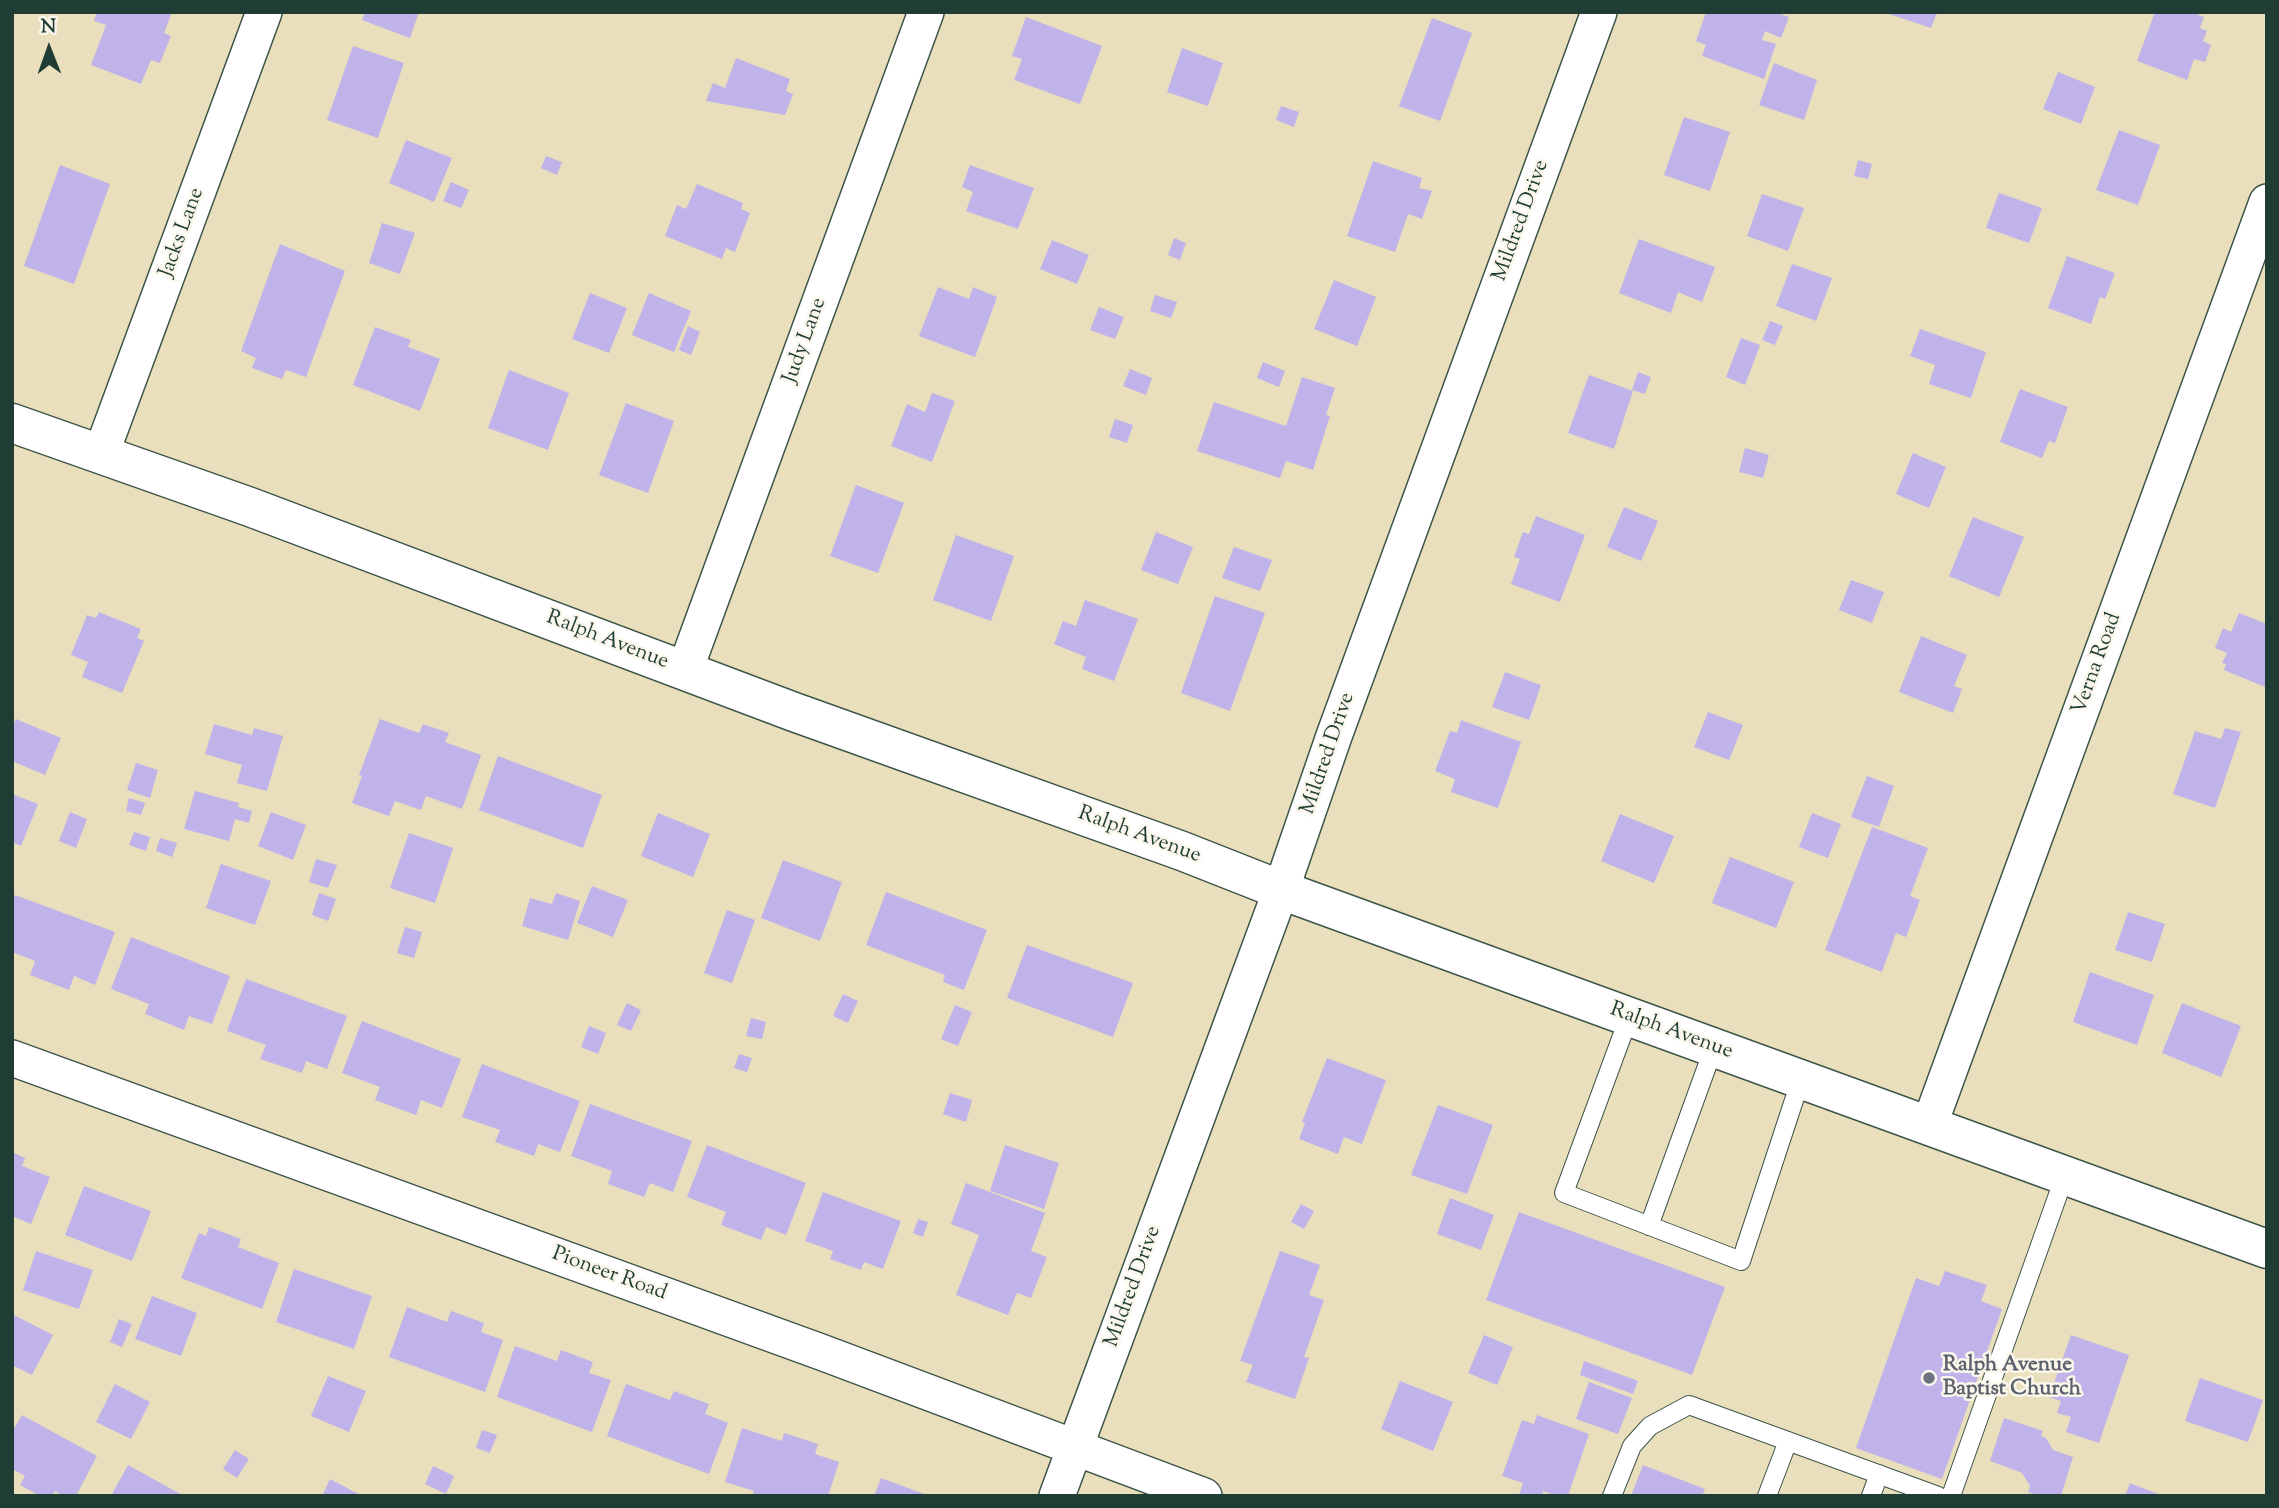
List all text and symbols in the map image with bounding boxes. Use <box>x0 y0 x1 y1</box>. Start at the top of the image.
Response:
north arrow <box>14 14 84 84</box>
text: N <box>41 14 56 41</box>
street label: Mildred Drive <box>1488 157 1556 285</box>
street label: Jacks Lane <box>155 185 211 281</box>
street label: Judy Lane <box>779 295 833 387</box>
street label: Ralph Avenue <box>542 606 672 676</box>
street label: Verna Road <box>2068 610 2128 718</box>
street label: Mildred Drive <box>1296 690 1362 818</box>
street label: Ralph Avenue <box>1074 802 1204 870</box>
street label: Ralph Avenue <box>1606 998 1736 1066</box>
street label: Mildred Drive <box>1100 1223 1168 1351</box>
street label: Pioneer Road <box>548 1243 670 1307</box>
place label: Ralph Avenue Baptist Church <box>1943 1353 2081 1403</box>
marker: Ralph Avenue Baptist Church <box>1921 1370 1937 1386</box>

